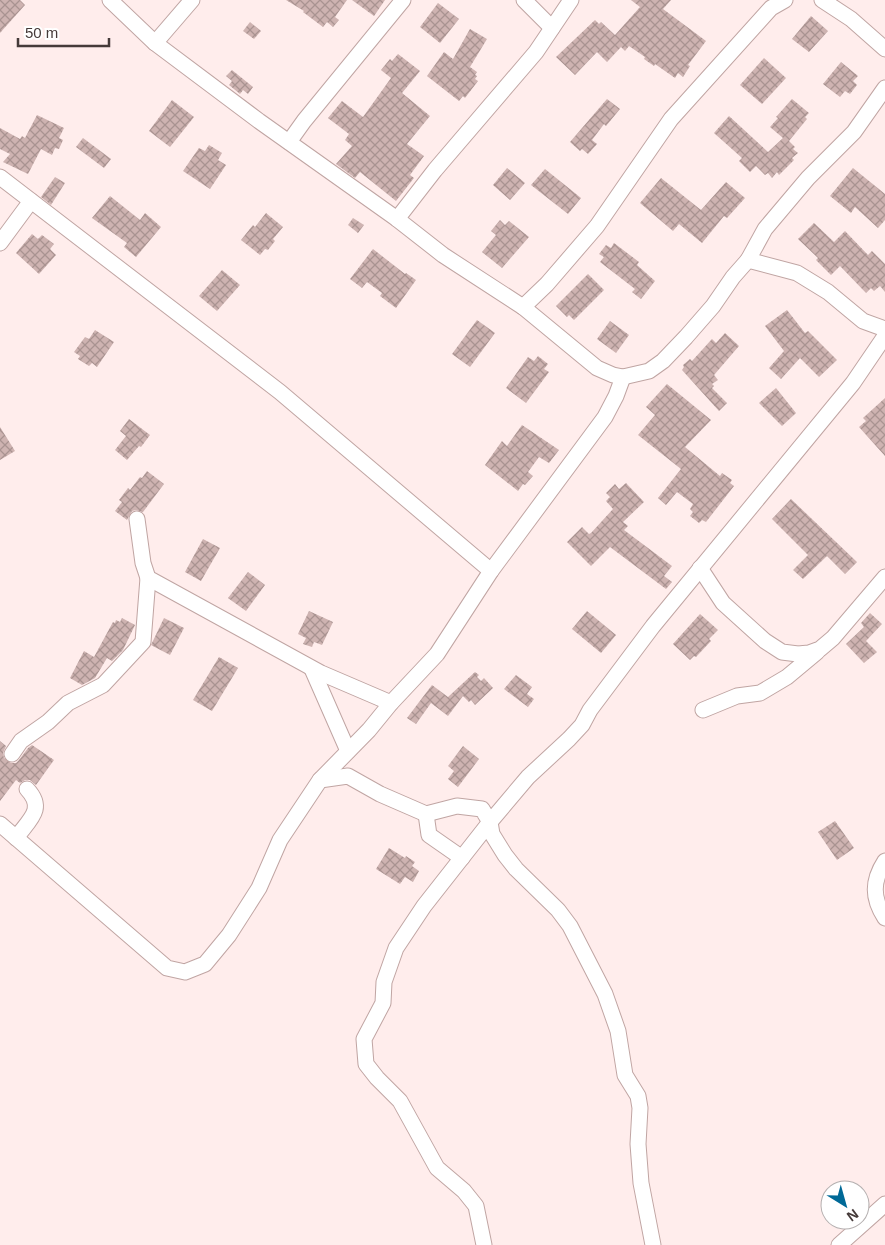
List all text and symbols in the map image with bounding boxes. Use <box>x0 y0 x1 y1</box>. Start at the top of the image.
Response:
scale bar <box>18 15 109 47</box>
text: 50 m <box>25 24 58 41</box>
north arrow <box>820 1180 870 1230</box>
text: N <box>844 1206 862 1225</box>

